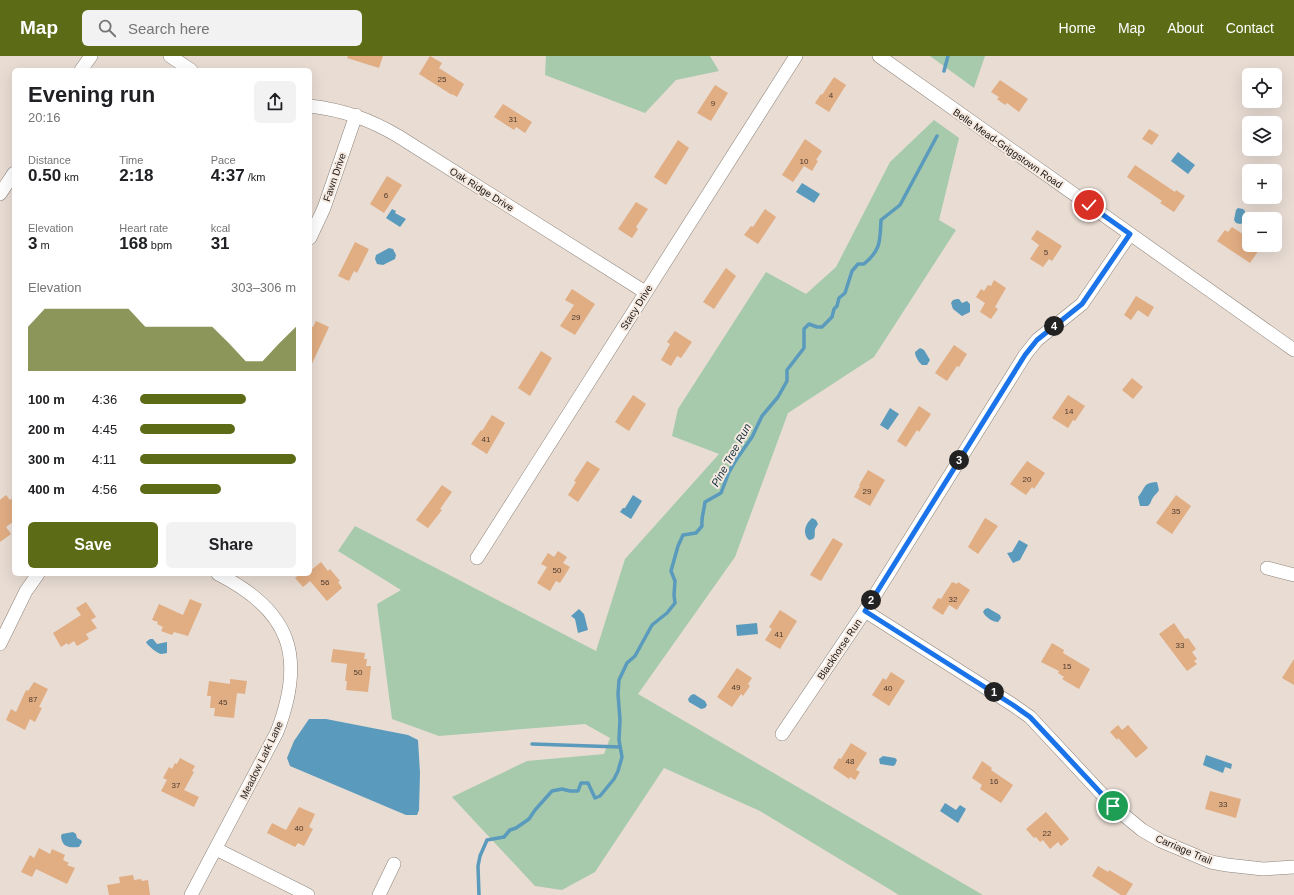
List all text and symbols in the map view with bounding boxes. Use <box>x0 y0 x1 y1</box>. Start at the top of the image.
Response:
search box <box>82 10 362 46</box>
text: Map <box>20 17 58 38</box>
icon: search <box>96 17 118 39</box>
text: Search here <box>128 20 210 37</box>
text: Home <box>1059 20 1096 36</box>
text: Map <box>1118 20 1145 36</box>
text: About <box>1167 20 1204 36</box>
text: Contact <box>1226 20 1274 36</box>
map controls <box>1242 68 1282 252</box>
button: locate <box>1242 68 1282 108</box>
house number: 25 <box>438 75 447 84</box>
button: share <box>254 81 296 123</box>
text: Evening run <box>28 82 155 107</box>
house number: 4 <box>829 91 834 100</box>
house number: 9 <box>711 99 716 108</box>
street label: Belle Mead-Griggstown Road <box>951 106 1064 190</box>
text: 20:16 <box>28 110 61 125</box>
house number: 31 <box>509 115 518 124</box>
button: layers <box>1242 116 1282 156</box>
street label: Fawn Drive <box>321 151 348 203</box>
text: Distance <box>28 154 71 166</box>
text: Time <box>119 154 143 166</box>
text: Pace <box>211 154 236 166</box>
house number: 10 <box>800 157 809 166</box>
button: + <box>1242 164 1282 204</box>
street label: Oak Ridge Drive <box>448 165 516 214</box>
text: 0.50 <box>28 166 61 185</box>
text: 2:18 <box>119 166 153 185</box>
text: 4:37 <box>211 166 245 185</box>
text: km <box>61 171 79 183</box>
text: /km <box>245 171 265 183</box>
pin <box>1072 188 1106 222</box>
house number: 6 <box>384 191 389 200</box>
icon: check <box>1078 194 1100 216</box>
button: − <box>1242 212 1282 252</box>
text: Elevation <box>28 222 73 234</box>
text: Heart rate <box>119 222 168 234</box>
text: kcal <box>211 222 230 234</box>
text: 3 <box>28 234 37 253</box>
text: 168 <box>119 234 148 253</box>
text: 31 <box>211 234 230 253</box>
text: m <box>37 239 50 251</box>
text: bpm <box>148 239 172 251</box>
house number: 5 <box>1044 248 1049 257</box>
text: Elevation <box>28 280 81 295</box>
text: 303–306 m <box>231 280 296 295</box>
street label: Stacy Drive <box>618 282 655 332</box>
house number: 29 <box>572 313 581 322</box>
pin: 4 <box>1044 316 1064 336</box>
text: 4 <box>1051 320 1057 332</box>
text: 100 m <box>28 392 65 407</box>
text: 4:36 <box>92 392 117 407</box>
house number: 14 <box>1065 407 1074 416</box>
water label: Pine Tree Run <box>709 421 753 489</box>
text: 200 m <box>28 422 65 437</box>
text: 4:45 <box>92 422 117 437</box>
house number: 41 <box>482 435 491 444</box>
pin: 3 <box>949 450 969 470</box>
text: 300 m <box>28 452 65 467</box>
text: 4:11 <box>92 452 116 467</box>
text: 3 <box>956 454 962 466</box>
house number: 20 <box>1023 475 1032 484</box>
text: 400 m <box>28 482 65 497</box>
text: 4:56 <box>92 482 117 497</box>
house number: 29 <box>863 487 872 496</box>
house number: 35 <box>1172 507 1181 516</box>
button: Save <box>28 522 158 568</box>
button: Share <box>166 522 296 568</box>
house number: 50 <box>553 566 562 575</box>
house number: 56 <box>321 578 330 587</box>
pin: 2 <box>861 590 881 610</box>
text: 2 <box>868 594 874 606</box>
house number: 32 <box>949 595 958 604</box>
street label: Blackhorse Run <box>815 617 864 682</box>
house number: 41 <box>775 630 784 639</box>
house number: 33 <box>1176 641 1185 650</box>
house number: 15 <box>1063 662 1072 671</box>
house number: 50 <box>354 668 363 677</box>
pin: 1 <box>984 682 1004 702</box>
house number: 49 <box>732 683 741 692</box>
house number: 40 <box>884 684 893 693</box>
text: 1 <box>991 686 997 698</box>
house number: 87 <box>29 695 38 704</box>
house number: 45 <box>219 698 228 707</box>
street label: Meadow Lark Lane <box>238 719 285 801</box>
house number: 48 <box>846 757 855 766</box>
house number: 16 <box>990 777 999 786</box>
house number: 37 <box>172 781 181 790</box>
pin <box>1096 789 1130 823</box>
icon: arrive <box>1102 795 1124 817</box>
house number: 33 <box>1219 800 1228 809</box>
house number: 40 <box>295 824 304 833</box>
house number: 22 <box>1043 829 1052 838</box>
street label: Carriage Trail <box>1154 833 1214 866</box>

